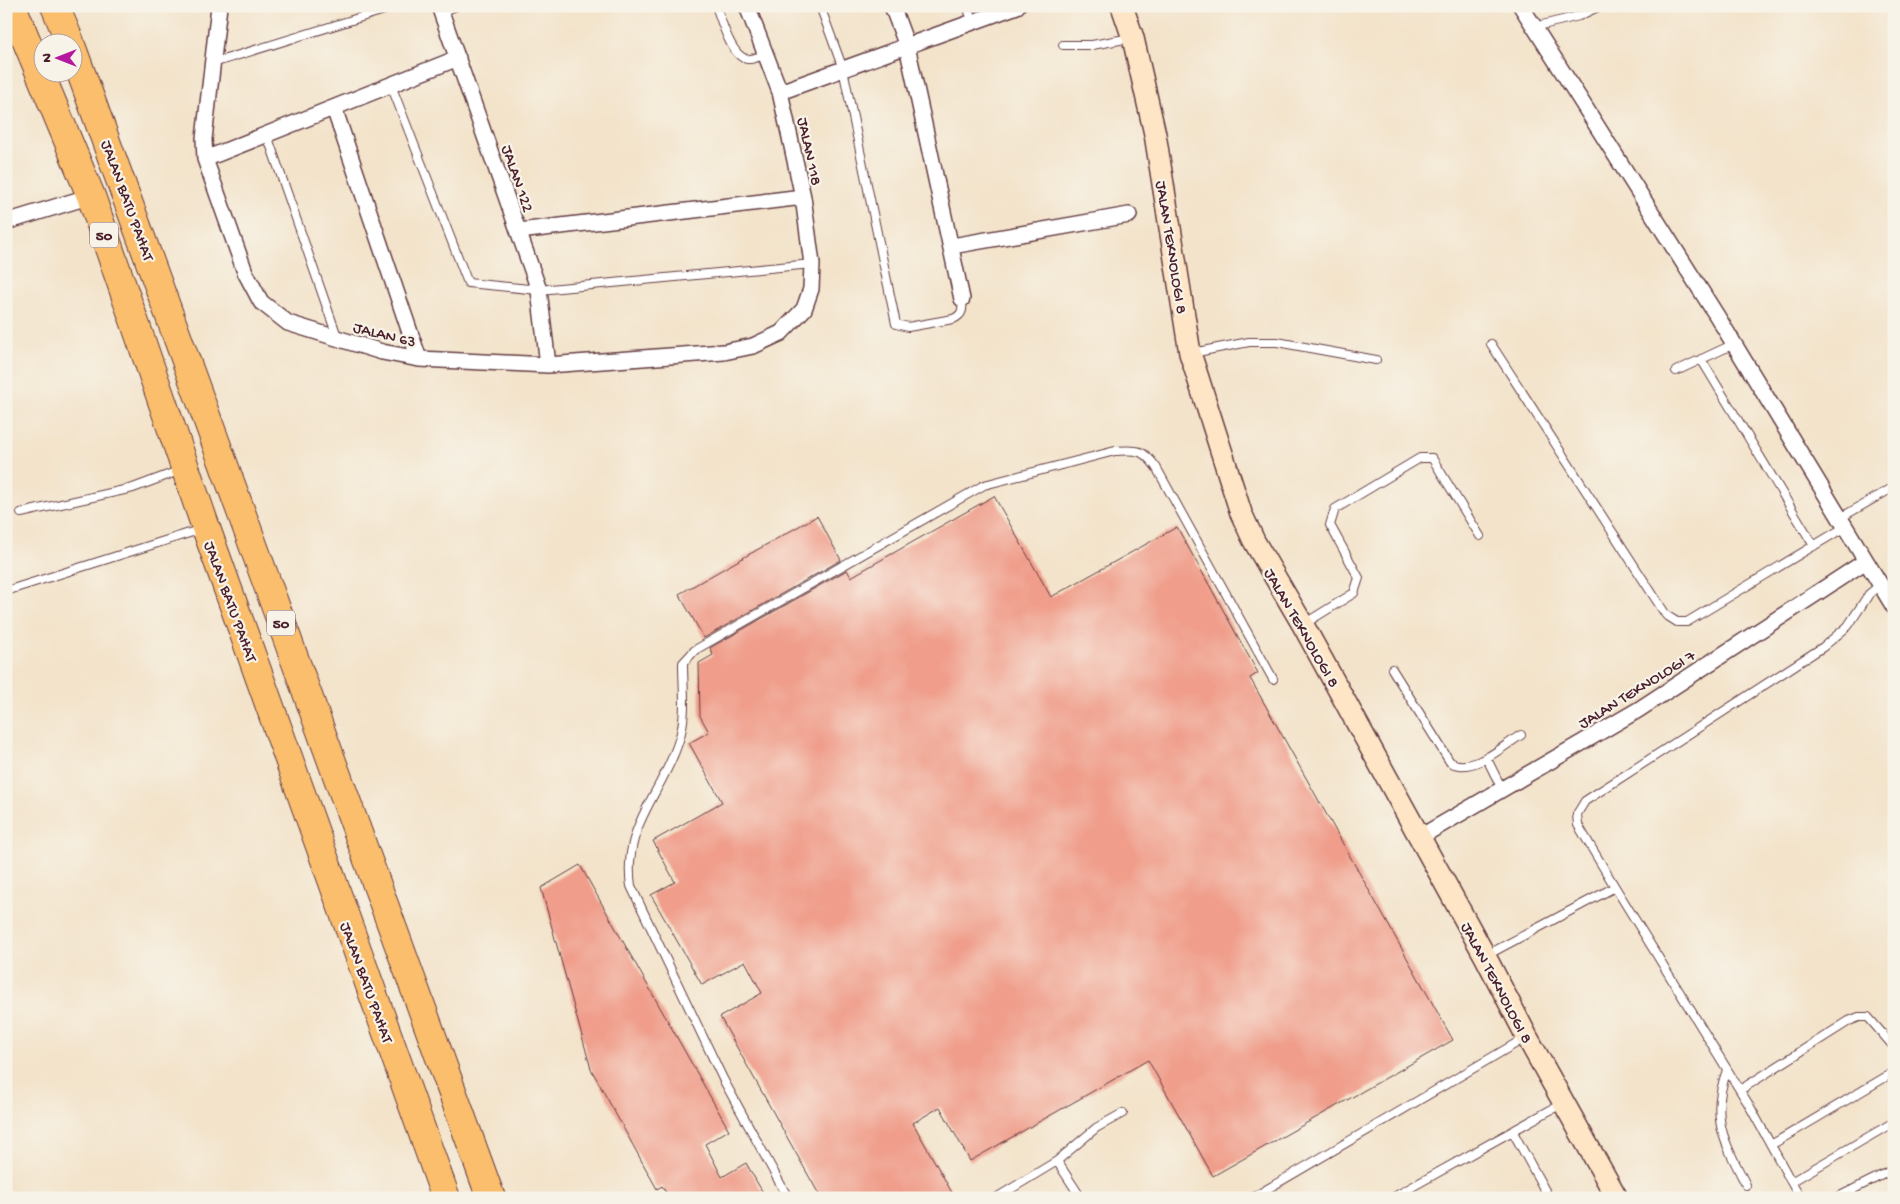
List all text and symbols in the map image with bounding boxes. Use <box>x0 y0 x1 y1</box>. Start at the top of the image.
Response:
north arrow <box>32 32 82 82</box>
text: N <box>39 53 56 63</box>
street label: JALAN 118 <box>791 116 824 188</box>
street label: JALAN BATU PAHAT <box>95 138 157 265</box>
street label: JALAN 122 <box>495 143 536 215</box>
street label: JALAN TEKNOLOGI 8 <box>1150 180 1189 316</box>
road number: 50 <box>90 222 118 248</box>
street label: JALAN 63 <box>351 319 417 353</box>
street label: JALAN BATU PAHAT <box>198 539 260 666</box>
street label: JALAN TEKNOLOGI 8 <box>1258 566 1342 692</box>
road number: 50 <box>267 610 295 636</box>
street label: JALAN TEKNOLOGI 7 <box>1576 647 1700 735</box>
street label: JALAN BATU PAHAT <box>334 920 396 1047</box>
street label: JALAN TEKNOLOGI 8 <box>1455 920 1535 1048</box>

